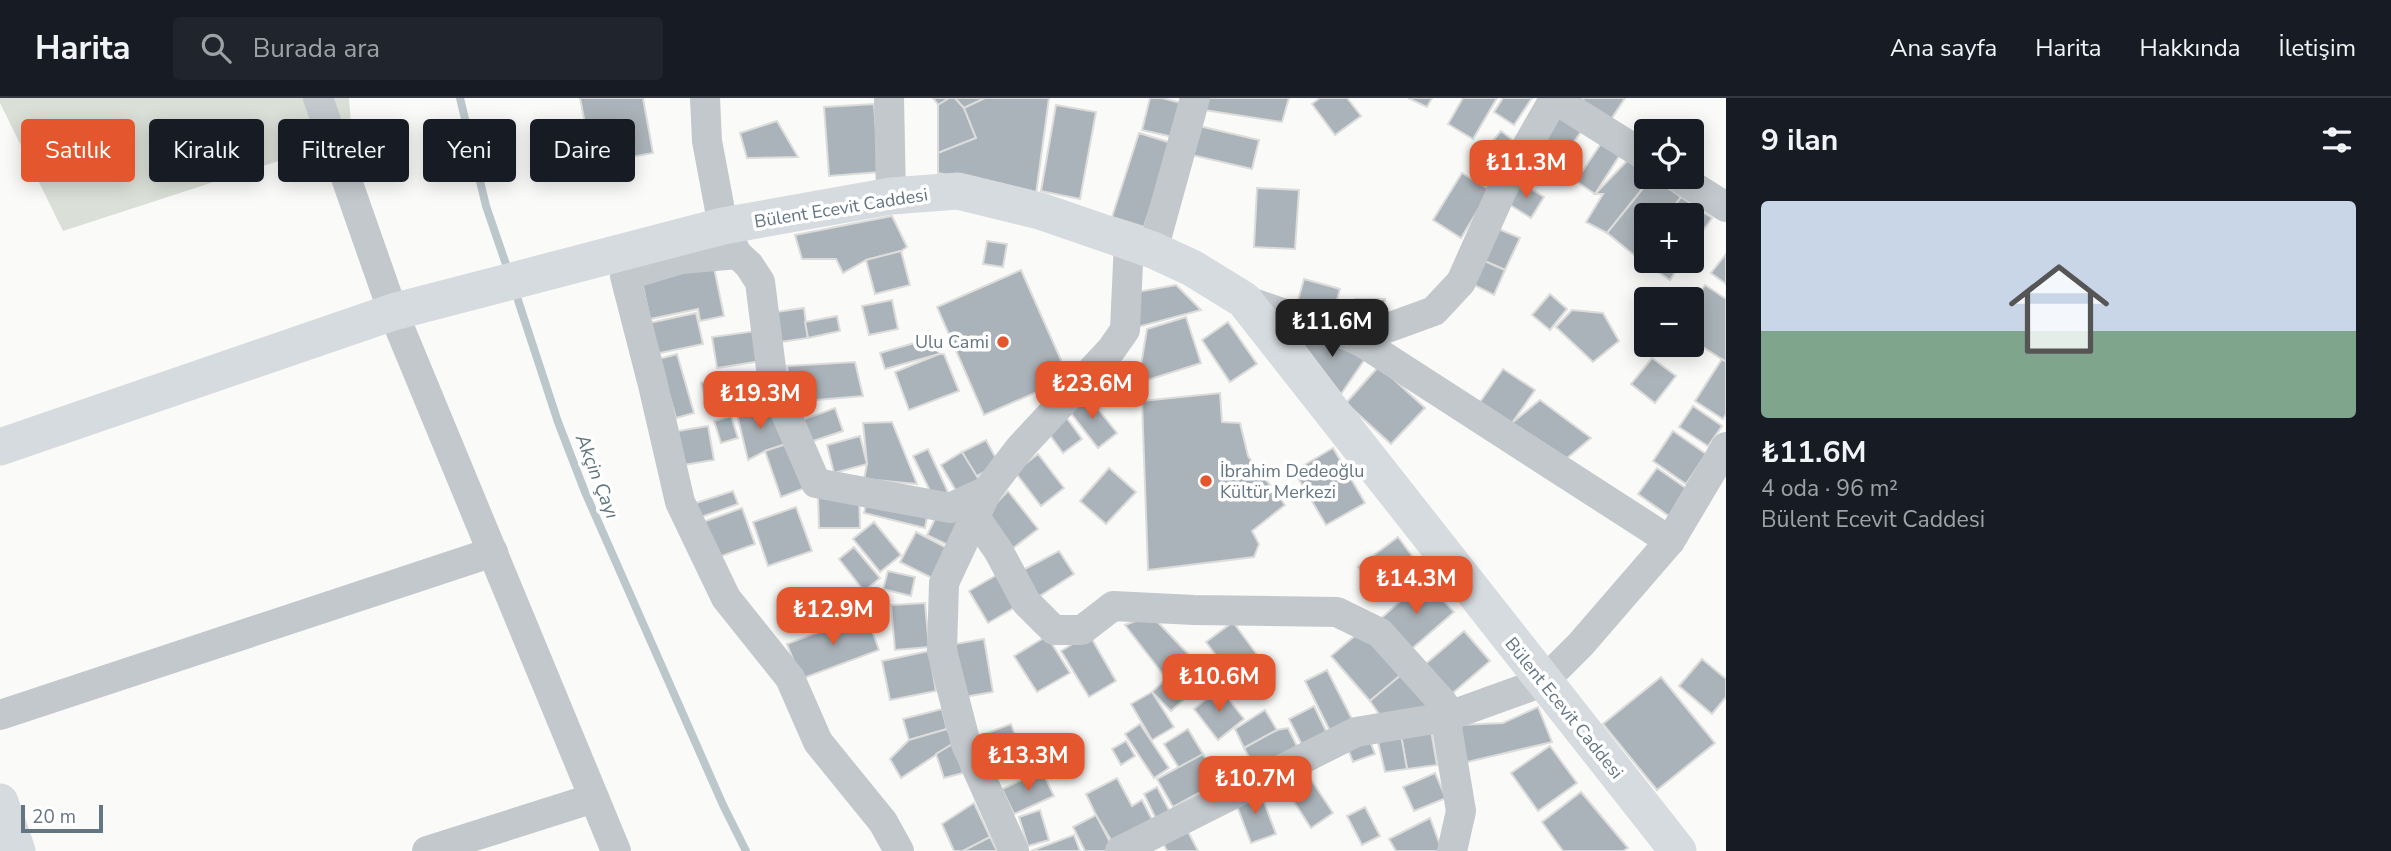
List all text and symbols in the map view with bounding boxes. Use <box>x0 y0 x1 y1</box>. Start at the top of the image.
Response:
search box <box>173 17 663 80</box>
text: Harita <box>35 26 131 71</box>
icon: search <box>197 29 235 67</box>
text: Burada ara <box>253 31 380 66</box>
text: Ana sayfa <box>1890 32 1997 64</box>
text: Harita <box>2035 32 2102 64</box>
text: Hakkında <box>2140 32 2240 64</box>
text: İletişim <box>2278 32 2356 64</box>
chip: Satılık <box>21 119 135 182</box>
chip: Kiralık <box>149 119 264 182</box>
chip: Filtreler <box>278 119 409 182</box>
chip: Yeni <box>423 119 516 182</box>
chip: Daire <box>530 119 635 182</box>
map controls <box>1634 119 1704 357</box>
button: locate <box>1634 119 1704 189</box>
text: 9 ilan <box>1761 120 1838 161</box>
icon: filters <box>2318 121 2356 159</box>
pin: ₺11.3M <box>1469 140 1583 200</box>
text: ₺11.3M <box>1486 147 1566 178</box>
street label: Bülent Ecevit Caddesi <box>752 182 930 234</box>
button: + <box>1634 203 1704 273</box>
icon: home <box>1996 246 2122 372</box>
button: − <box>1634 287 1704 357</box>
pin: ₺11.6M <box>1275 300 1389 359</box>
text: ₺11.6M <box>1292 306 1372 337</box>
place label: Ulu Cami <box>915 330 989 354</box>
marker: Ulu Cami <box>995 334 1011 350</box>
pin: ₺23.6M <box>1035 362 1149 421</box>
text: ₺23.6M <box>1052 368 1132 399</box>
pin: ₺19.3M <box>703 372 817 431</box>
text: ₺19.3M <box>720 378 800 409</box>
water label: Akçin Çayı <box>569 429 625 522</box>
text: ₺11.6M <box>1761 432 1866 473</box>
place label: İbrahim Dedeoğlu Kültür Merkezi <box>1220 459 1364 504</box>
marker: İbrahim Dedeoğlu Kültür Merkezi <box>1198 473 1214 489</box>
text: 4 oda · 96 m² <box>1761 473 1898 504</box>
text: Bülent Ecevit Caddesi <box>1761 504 1985 535</box>
pin: ₺14.3M <box>1359 556 1473 616</box>
text: ₺14.3M <box>1376 563 1456 594</box>
pin: ₺12.9M <box>776 588 890 647</box>
text: ₺12.9M <box>793 594 873 625</box>
street label: Bülent Ecevit Caddesi <box>1499 632 1629 784</box>
pin: ₺10.6M <box>1162 654 1276 714</box>
text: ₺10.6M <box>1179 661 1259 692</box>
pin: ₺13.3M <box>971 734 1085 793</box>
text: ₺13.3M <box>988 740 1068 771</box>
pin: ₺10.7M <box>1198 756 1312 816</box>
text: ₺10.7M <box>1215 763 1295 794</box>
scale bar <box>21 802 103 834</box>
text: 20 m <box>32 804 76 830</box>

